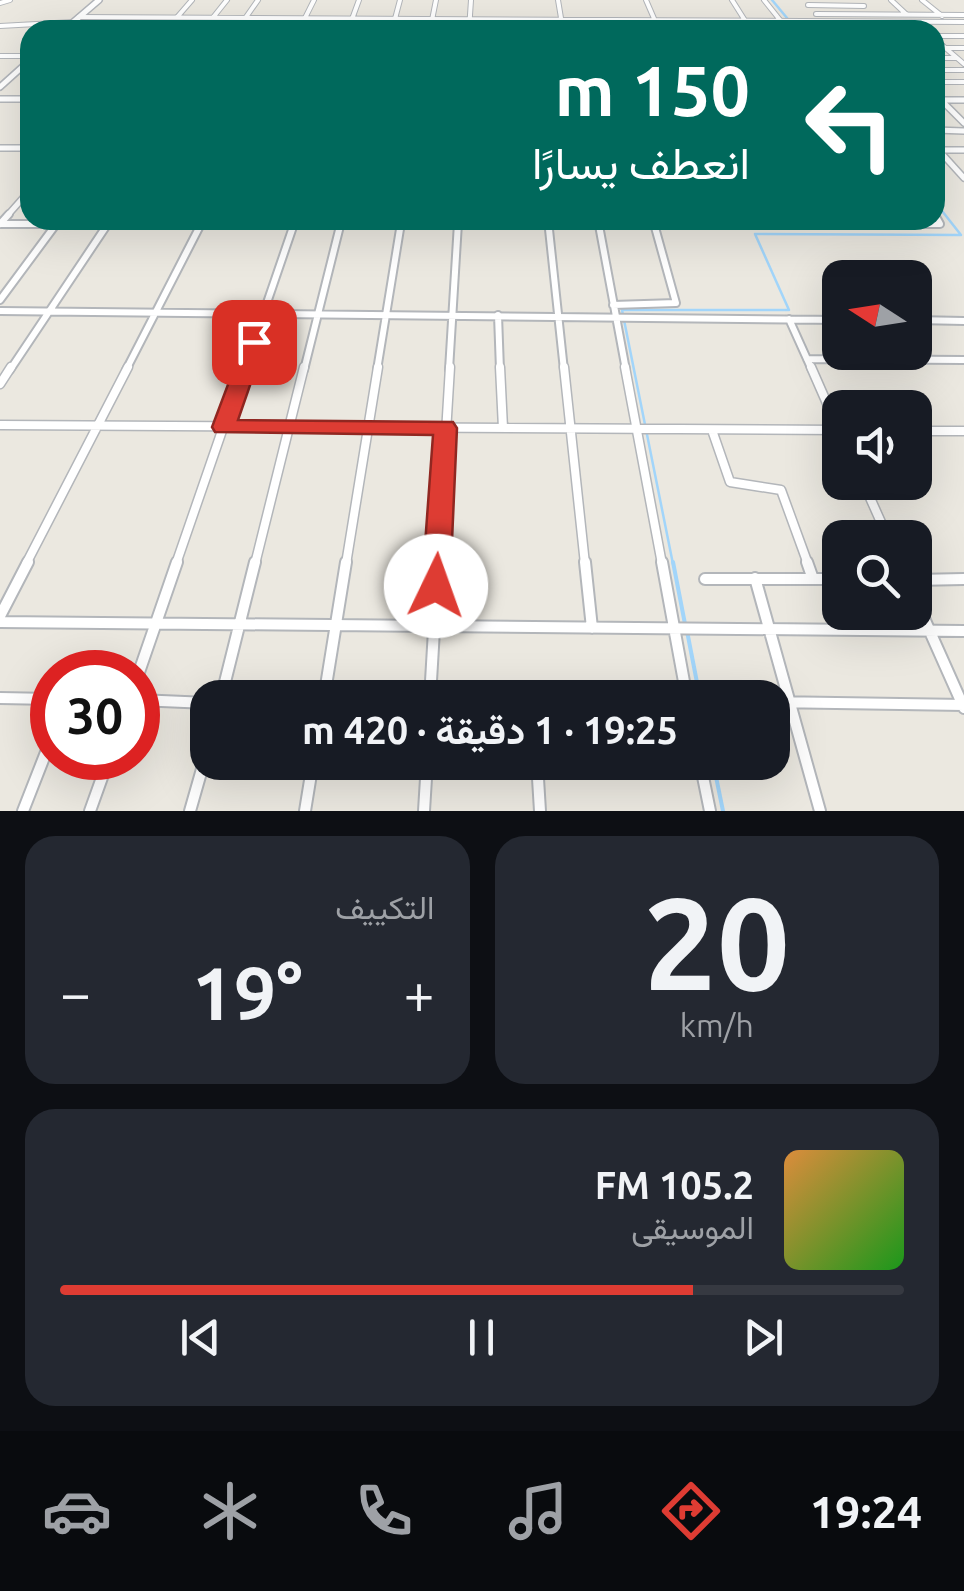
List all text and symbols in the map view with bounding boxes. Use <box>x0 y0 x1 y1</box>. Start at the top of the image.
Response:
text: 150 m <box>555 51 750 129</box>
icon: left <box>785 60 915 190</box>
text: انعطف يسارًا <box>532 137 750 188</box>
north arrow <box>822 260 932 370</box>
map controls <box>822 260 932 630</box>
pin <box>212 300 297 385</box>
icon: arrive <box>227 315 282 370</box>
button: sound <box>822 390 932 500</box>
button: search <box>822 520 932 630</box>
position arrow <box>384 534 488 638</box>
speed limit sign: 30 <box>30 650 160 780</box>
text: 19:25 · 1 دقيقة · 420 m <box>302 709 678 751</box>
text: 20 <box>643 869 790 1015</box>
text: التكييف <box>335 889 435 925</box>
text: 19° <box>192 950 303 1034</box>
text: − <box>60 962 91 1023</box>
text: + <box>403 962 434 1023</box>
text: km/h <box>680 1007 754 1043</box>
text: 105.2 FM <box>595 1164 754 1206</box>
text: الموسيقى <box>631 1209 754 1245</box>
icon: previous <box>173 1310 228 1365</box>
icon: pause <box>454 1310 509 1365</box>
icon: next <box>736 1310 791 1365</box>
icon: car <box>42 1476 112 1546</box>
icon: climate <box>195 1476 265 1546</box>
icon: phone <box>349 1476 419 1546</box>
icon: music <box>503 1476 573 1546</box>
icon: directions <box>656 1476 726 1546</box>
text: 19:24 <box>810 1486 922 1537</box>

